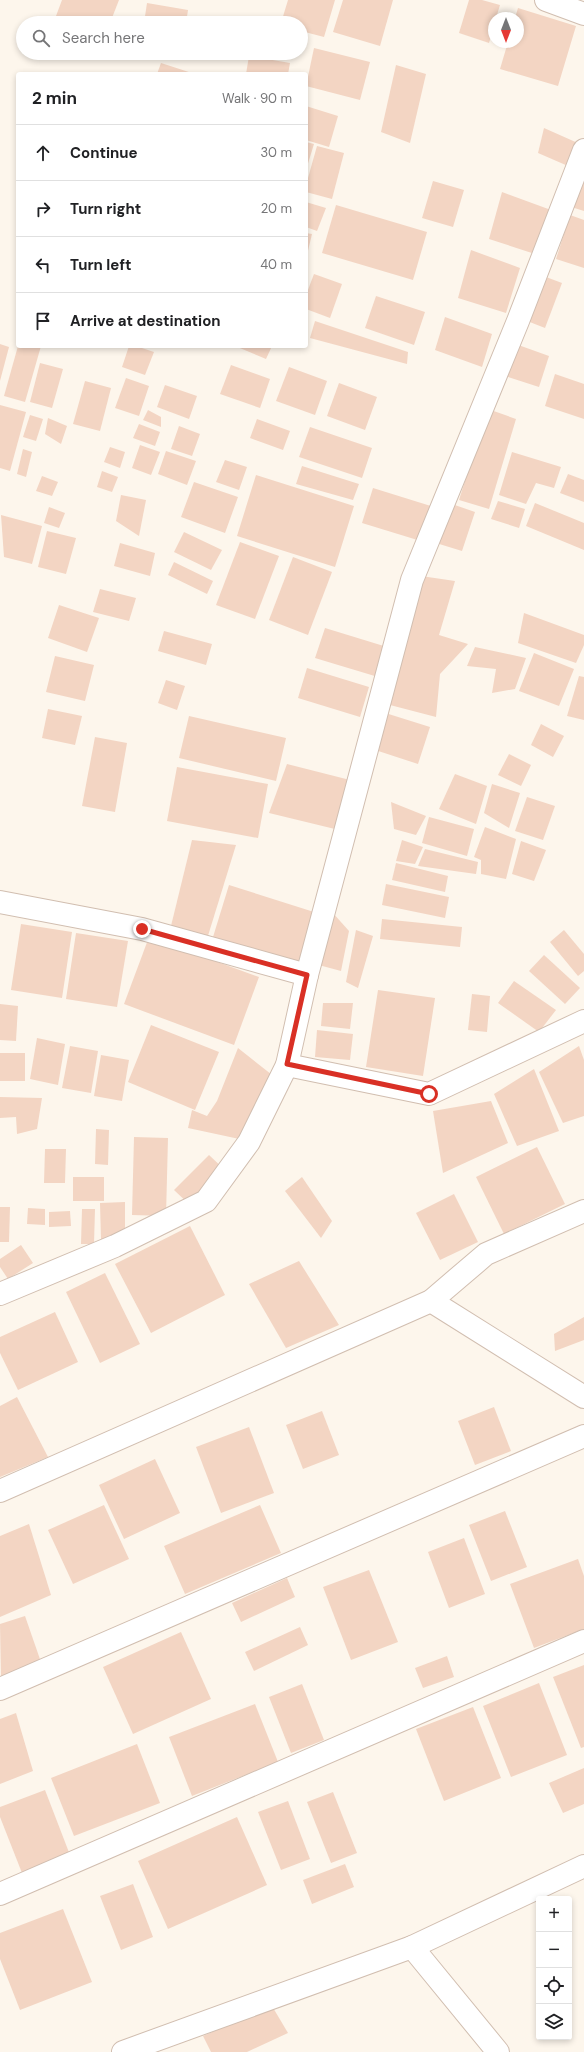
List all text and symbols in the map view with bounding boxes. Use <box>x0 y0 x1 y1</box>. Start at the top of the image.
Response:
north arrow <box>488 12 524 48</box>
search box <box>16 16 308 60</box>
icon: search <box>30 27 52 49</box>
text: Search here <box>62 28 145 48</box>
text: 2 min <box>32 87 77 109</box>
text: Walk · 90 m <box>222 90 292 107</box>
icon: ahead <box>32 142 54 164</box>
text: Continue <box>70 143 138 163</box>
text: 30 m <box>260 144 292 161</box>
icon: right <box>32 198 54 220</box>
text: Turn right <box>70 199 141 219</box>
text: 20 m <box>261 200 292 217</box>
icon: left <box>32 254 54 276</box>
text: Turn left <box>70 255 131 275</box>
text: 40 m <box>260 256 292 273</box>
icon: arrive <box>32 310 54 332</box>
text: Arrive at destination <box>70 311 221 331</box>
route end <box>133 920 151 938</box>
route start <box>420 1085 438 1103</box>
map controls <box>536 1896 572 2040</box>
button: + <box>536 1896 572 1932</box>
button: − <box>536 1932 572 1968</box>
button: locate <box>536 1968 572 2004</box>
button: layers <box>536 2004 572 2040</box>

